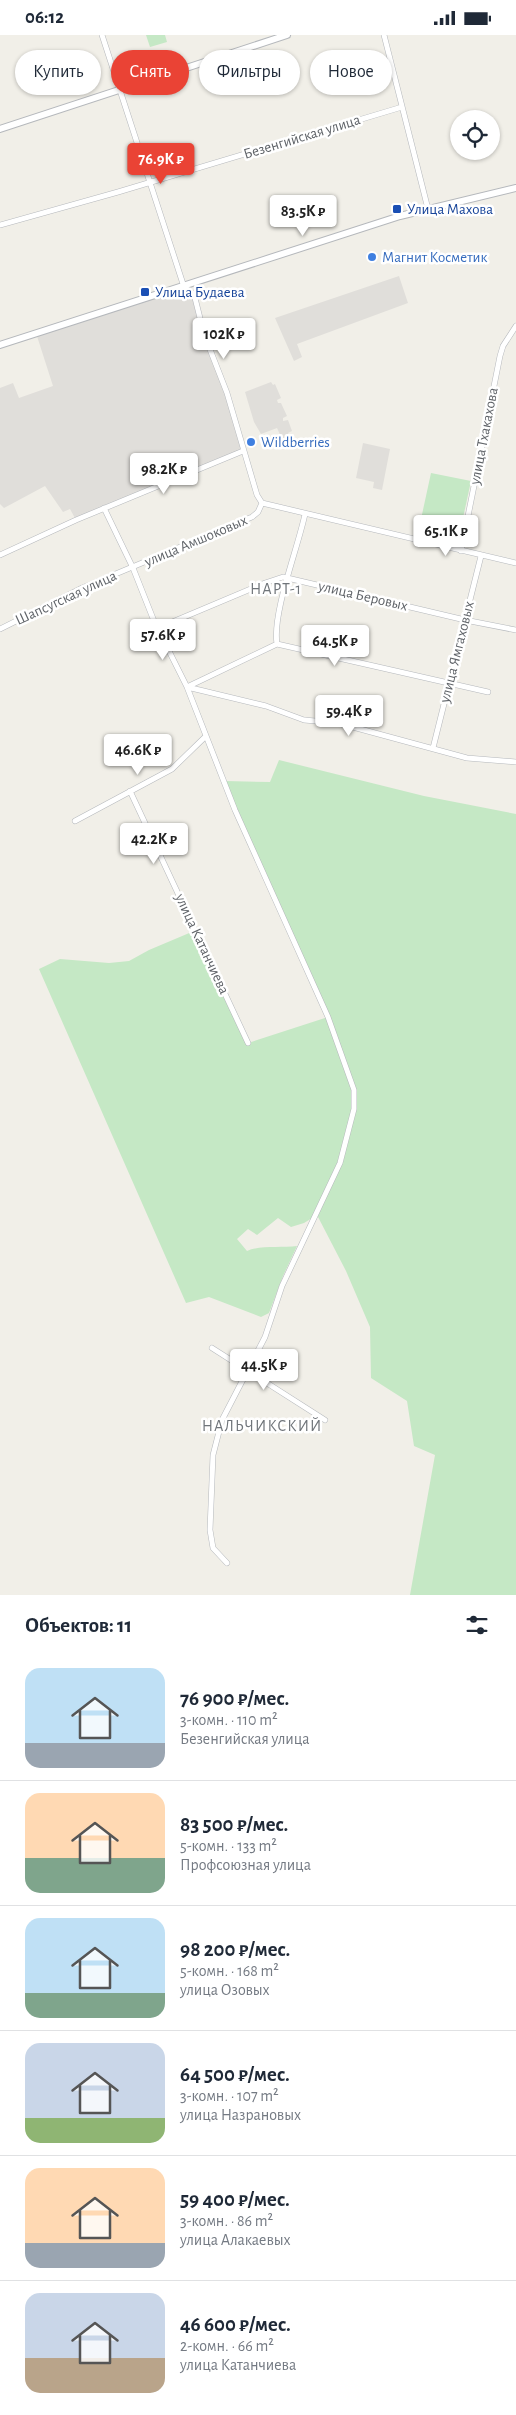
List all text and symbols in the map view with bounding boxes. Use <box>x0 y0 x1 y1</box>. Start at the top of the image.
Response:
text: 06:12 <box>25 8 64 27</box>
chip: Купить <box>15 50 101 95</box>
chip: Снять <box>111 50 189 95</box>
chip: Фильтры <box>199 50 300 95</box>
chip: Новое <box>310 50 392 95</box>
map controls <box>450 110 500 160</box>
button: locate <box>450 110 500 160</box>
street label: Безенгийская улица <box>242 112 362 162</box>
pin: 76.9K ₽ <box>115 143 207 185</box>
text: 76.9K ₽ <box>138 151 184 167</box>
pin: 83.5K ₽ <box>257 195 349 237</box>
place label: Улица Махова <box>407 202 493 217</box>
text: 83.5K ₽ <box>281 203 325 219</box>
marker: Улица Махова <box>391 203 403 215</box>
place label: Магнит Косметик <box>382 250 487 265</box>
marker: Магнит Косметик <box>366 251 378 263</box>
place label: Улица Будаева <box>155 285 245 300</box>
marker: Улица Будаева <box>139 286 151 298</box>
pin: 102K ₽ <box>183 317 265 360</box>
text: 102K ₽ <box>204 326 244 342</box>
street label: улица Тхакахова <box>467 386 501 487</box>
place label: Wildberries <box>261 435 330 450</box>
marker: Wildberries <box>245 436 257 448</box>
pin: 98.2K ₽ <box>118 453 210 495</box>
text: 98.2K ₽ <box>141 461 187 477</box>
street label: улица Амшоковых <box>141 512 250 570</box>
pin: 65.1K ₽ <box>400 515 492 557</box>
text: 65.1K ₽ <box>424 523 468 539</box>
street label: Шапсугская улица <box>13 568 119 628</box>
street label: улица Беровых <box>316 578 409 614</box>
district label: НАРТ-1 <box>250 581 302 597</box>
street label: улица Ямгаховых <box>437 599 477 705</box>
pin: 57.6K ₽ <box>117 619 209 661</box>
pin: 64.5K ₽ <box>289 625 381 667</box>
text: 57.6K ₽ <box>141 627 185 643</box>
text: 64.5K ₽ <box>312 633 358 649</box>
pin: 59.4K ₽ <box>303 695 395 737</box>
text: 59.4K ₽ <box>326 703 372 719</box>
pin: 46.6K ₽ <box>92 733 184 776</box>
text: 46.6K ₽ <box>115 742 161 758</box>
pin: 42.2K ₽ <box>108 823 200 865</box>
text: 42.2K ₽ <box>131 831 177 847</box>
street label: улица Катанчиева <box>172 891 232 997</box>
pin: 44.5K ₽ <box>218 1349 310 1391</box>
text: 44.5K ₽ <box>241 1357 287 1373</box>
district label: НАЛЬЧИКСКИЙ <box>202 1417 322 1434</box>
icon: filters <box>463 1611 491 1639</box>
text: Объектов: 11 <box>25 1615 132 1636</box>
icon: home <box>65 1688 125 1748</box>
text: 76 900 ₽/мес. <box>180 1688 289 1709</box>
text: 3-комн. · 110 m² <box>180 1712 278 1728</box>
text: Безенгийская улица <box>180 1731 310 1747</box>
icon: home <box>65 1813 125 1873</box>
text: 83 500 ₽/мес. <box>180 1814 288 1835</box>
text: 5-комн. · 133 m² <box>180 1838 277 1854</box>
text: Профсоюзная улица <box>180 1857 311 1873</box>
icon: home <box>65 1938 125 1998</box>
text: 98 200 ₽/мес. <box>180 1939 290 1960</box>
text: 5-комн. · 168 m² <box>180 1963 279 1979</box>
text: улица Озовых <box>180 1982 270 1998</box>
icon: home <box>65 2063 125 2123</box>
text: 64 500 ₽/мес. <box>180 2064 290 2085</box>
text: 3-комн. · 107 m² <box>180 2088 279 2104</box>
text: улица Назрановых <box>180 2107 301 2123</box>
icon: home <box>65 2188 125 2248</box>
text: 59 400 ₽/мес. <box>180 2189 290 2210</box>
text: 3-комн. · 86 m² <box>180 2213 273 2229</box>
text: улица Алакаевых <box>180 2232 291 2248</box>
icon: home <box>65 2313 125 2373</box>
text: 46 600 ₽/мес. <box>180 2314 291 2335</box>
text: 2-комн. · 66 m² <box>180 2338 274 2354</box>
text: улица Катанчиева <box>180 2357 296 2373</box>

